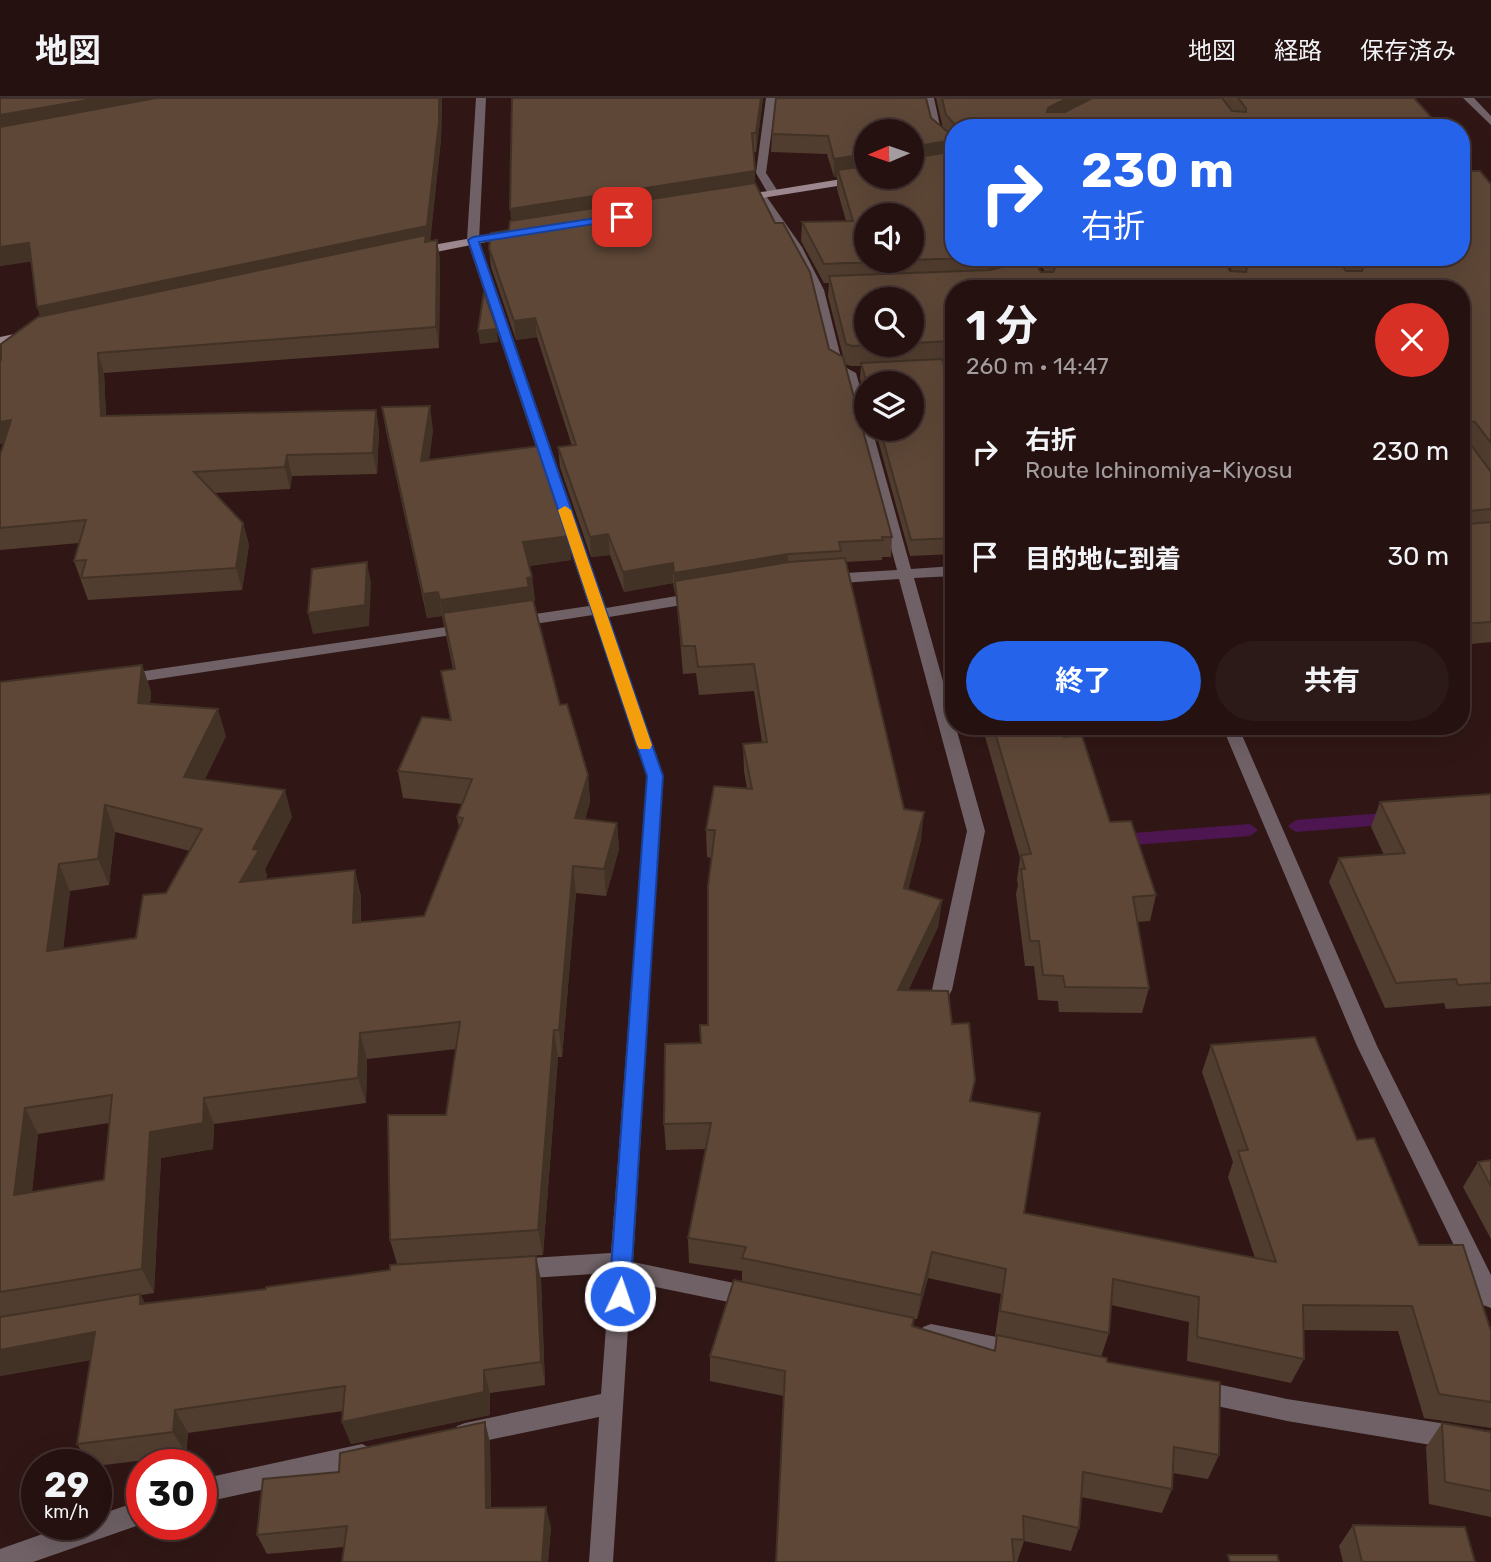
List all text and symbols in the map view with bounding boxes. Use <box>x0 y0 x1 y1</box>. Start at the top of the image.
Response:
text: 地図 <box>35 31 101 70</box>
text: 地図 <box>1188 37 1236 65</box>
text: 経路 <box>1274 37 1322 65</box>
text: 保存済み <box>1360 37 1456 65</box>
north arrow <box>854 119 924 189</box>
map controls <box>854 119 924 441</box>
text: 230 m <box>1081 141 1234 199</box>
icon: right <box>966 147 1057 238</box>
pin <box>592 187 652 247</box>
icon: arrive <box>603 198 641 236</box>
button: sound <box>854 203 924 273</box>
text: 右折 <box>1081 207 1145 245</box>
button: search <box>854 287 924 357</box>
text: 1 分 <box>966 301 1038 351</box>
button: close <box>1375 303 1449 377</box>
text: 260 m · 14:47 <box>966 352 1109 380</box>
button: layers <box>854 371 924 441</box>
text: 右折 <box>1025 425 1077 456</box>
icon: right <box>966 433 1004 471</box>
text: 230 m <box>1372 436 1449 467</box>
text: Route Ichinomiya-Kiyosu <box>1025 456 1293 484</box>
icon: arrive <box>966 538 1004 576</box>
text: 30 m <box>1387 541 1449 572</box>
text: 目的地に到着 <box>1025 544 1181 575</box>
button: 終了 <box>966 641 1201 721</box>
button: 共有 <box>1215 641 1449 721</box>
position arrow <box>583 1259 657 1333</box>
speed limit sign: 30 <box>126 1449 217 1540</box>
text: 29 <box>44 1464 89 1506</box>
text: km/h <box>44 1501 89 1523</box>

